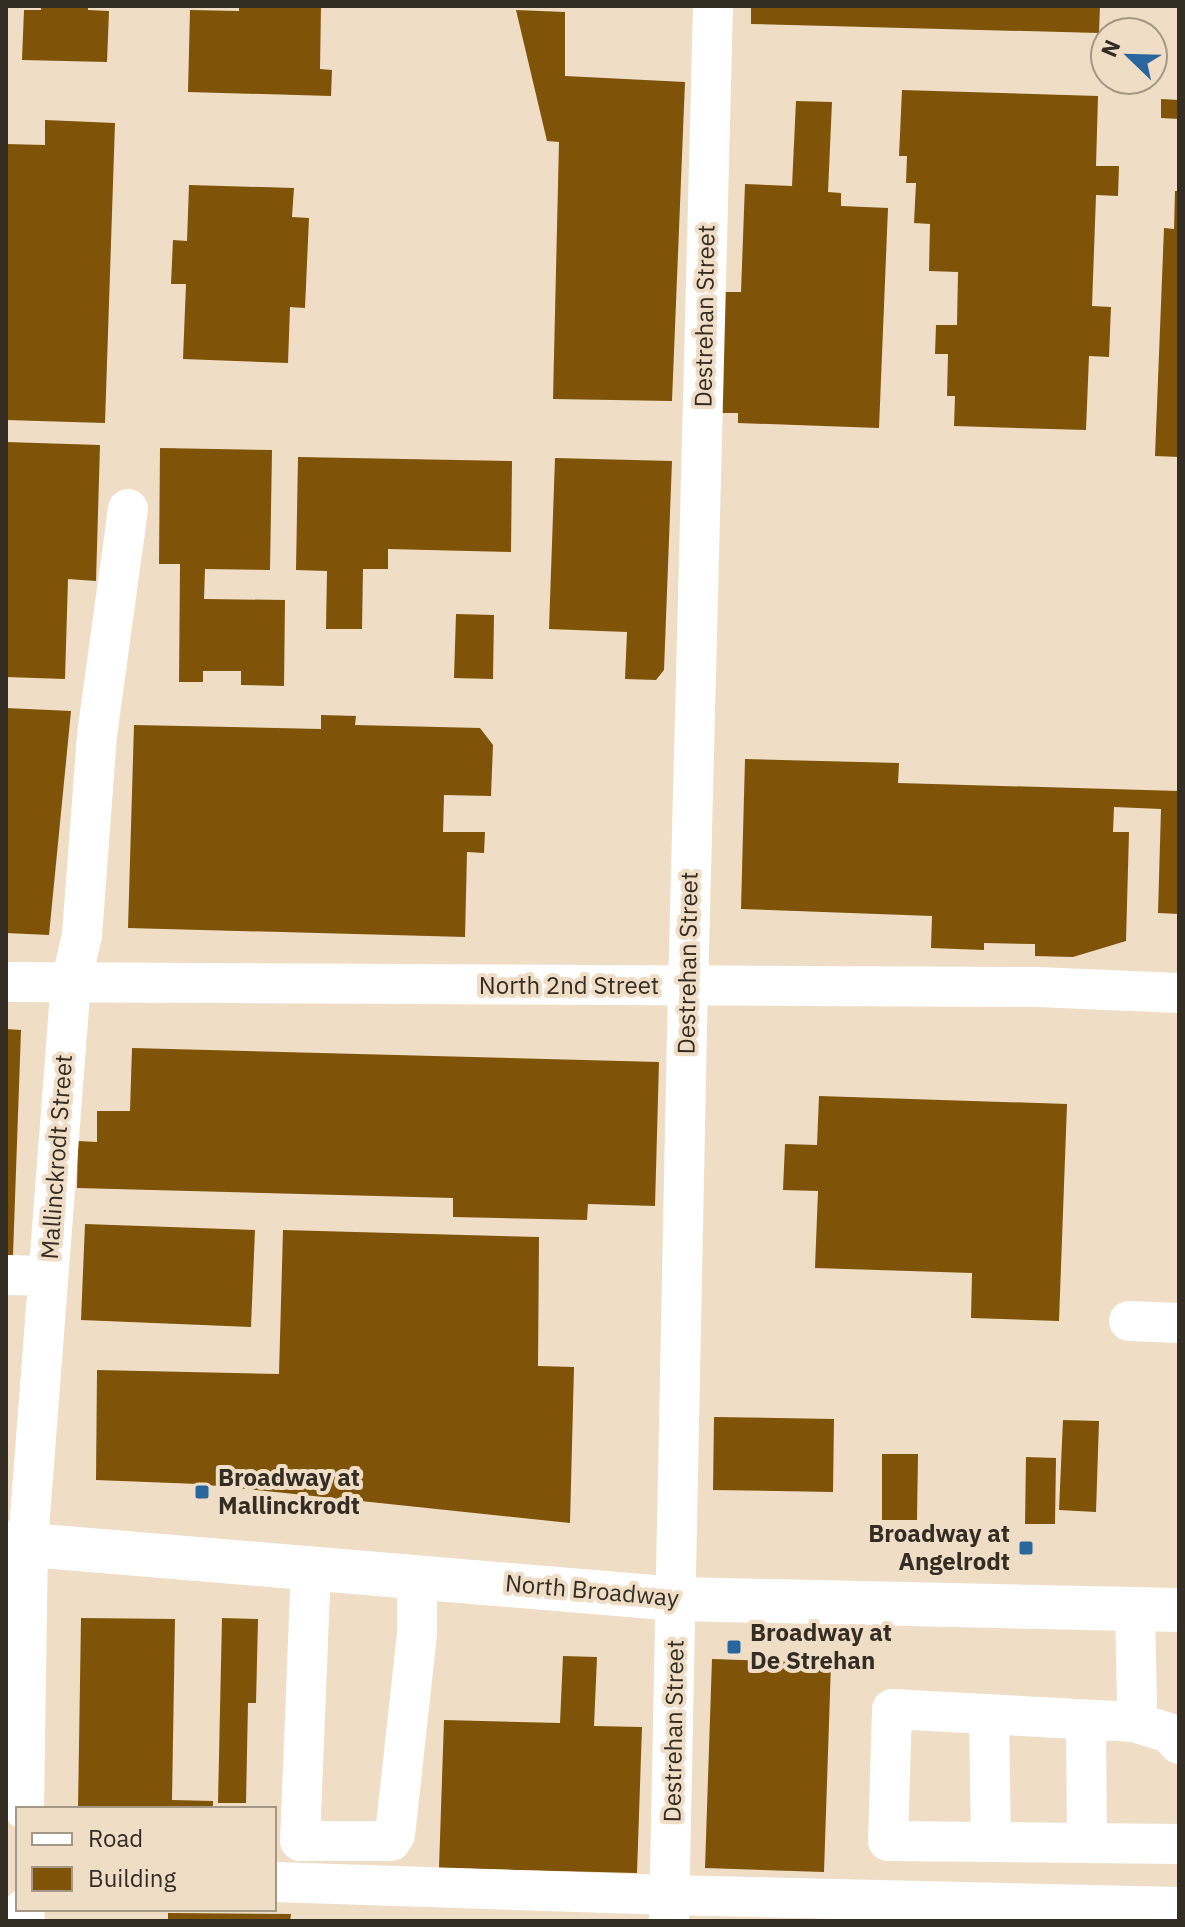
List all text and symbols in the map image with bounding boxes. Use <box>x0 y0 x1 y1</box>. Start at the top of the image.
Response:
north arrow <box>1089 16 1169 96</box>
text: N <box>1094 35 1127 61</box>
street label: Destrehan Street <box>686 224 722 408</box>
street label: Destrehan Street <box>669 871 705 1055</box>
street label: North 2nd Street <box>479 969 659 1001</box>
street label: Mallinckrodt Street <box>33 1053 79 1261</box>
place label: Broadway at Mallinckrodt <box>218 1461 360 1521</box>
marker: Broadway at Mallinckrodt <box>193 1483 211 1501</box>
place label: Broadway at Angelrodt <box>868 1517 1010 1577</box>
marker: Broadway at Angelrodt <box>1017 1539 1035 1557</box>
street label: North Broadway <box>504 1566 680 1614</box>
place label: Broadway at De Strehan <box>750 1616 892 1676</box>
marker: Broadway at De Strehan <box>725 1638 743 1656</box>
street label: Destrehan Street <box>655 1639 691 1823</box>
legend <box>16 1807 276 1911</box>
text: Road <box>88 1822 143 1854</box>
text: Building <box>88 1862 176 1894</box>

